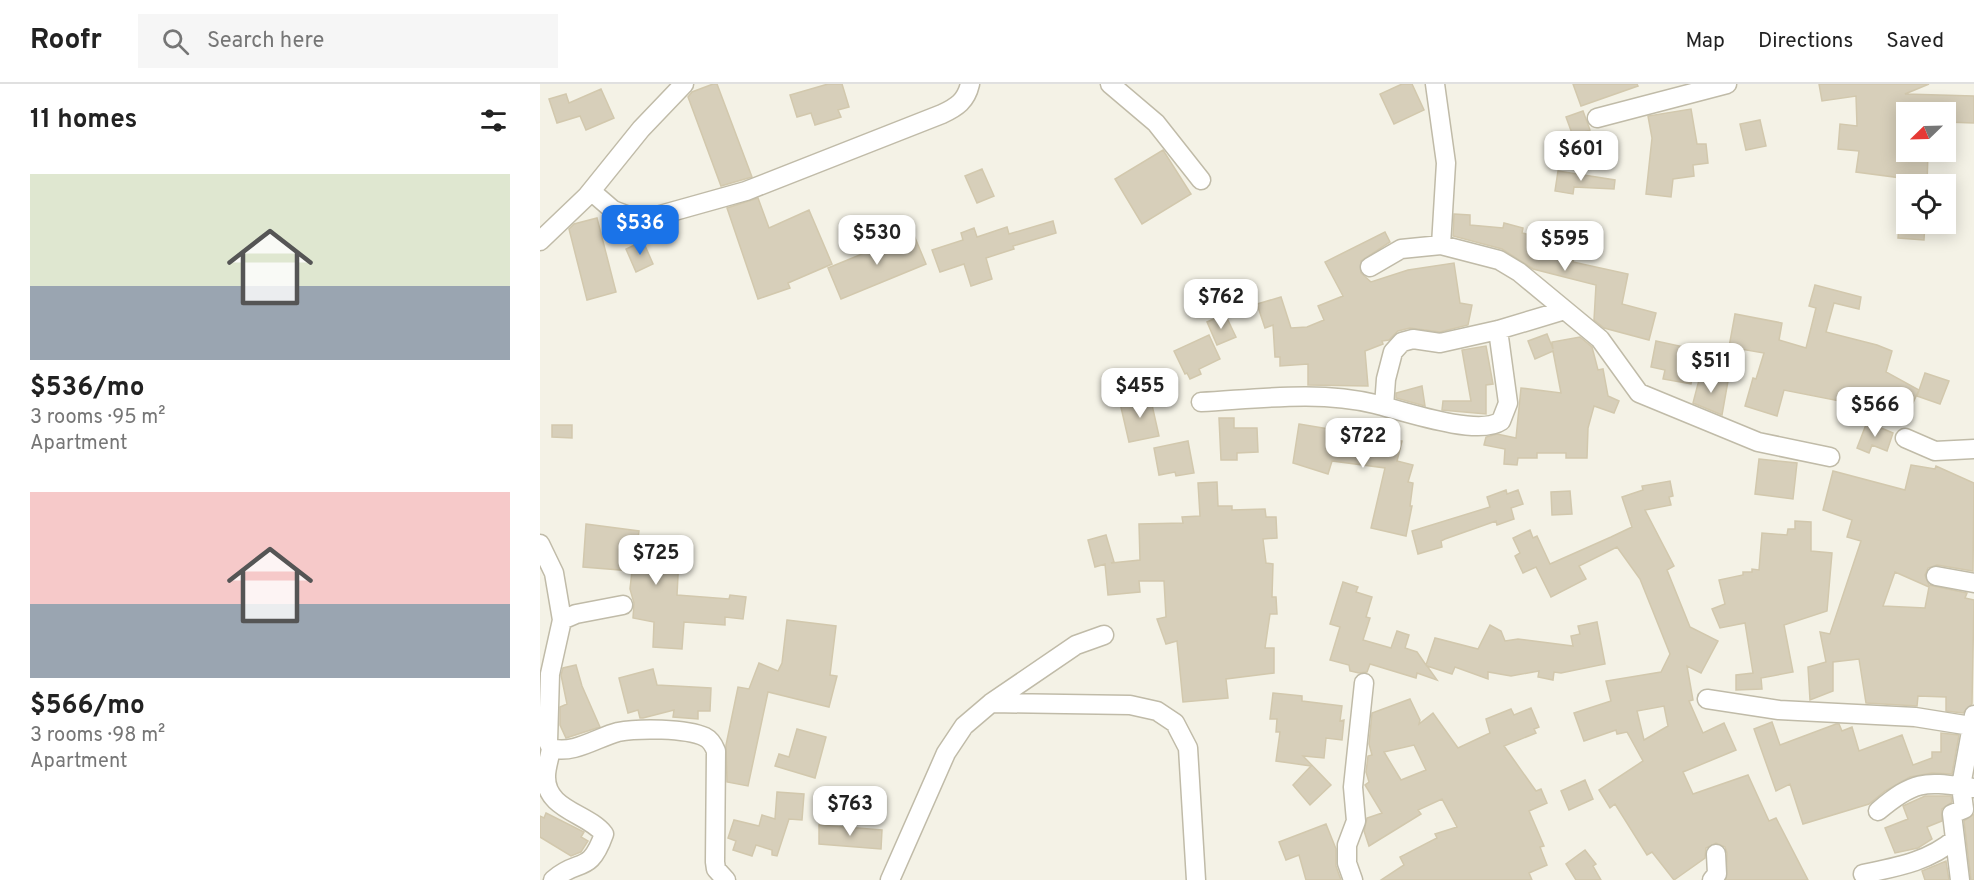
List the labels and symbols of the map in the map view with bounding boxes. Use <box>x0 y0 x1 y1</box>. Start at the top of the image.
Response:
north arrow <box>1896 102 1956 162</box>
pin: $601 <box>1545 131 1617 182</box>
pin: $536 <box>604 205 676 256</box>
pin: $530 <box>841 215 913 266</box>
pin: $595 <box>1529 221 1601 272</box>
pin: $762 <box>1185 279 1257 330</box>
pin: $511 <box>1675 343 1747 394</box>
pin: $455 <box>1104 368 1176 419</box>
pin: $566 <box>1839 387 1911 438</box>
pin: $722 <box>1327 418 1399 469</box>
pin: $725 <box>620 535 692 586</box>
pin: $763 <box>814 786 886 837</box>

